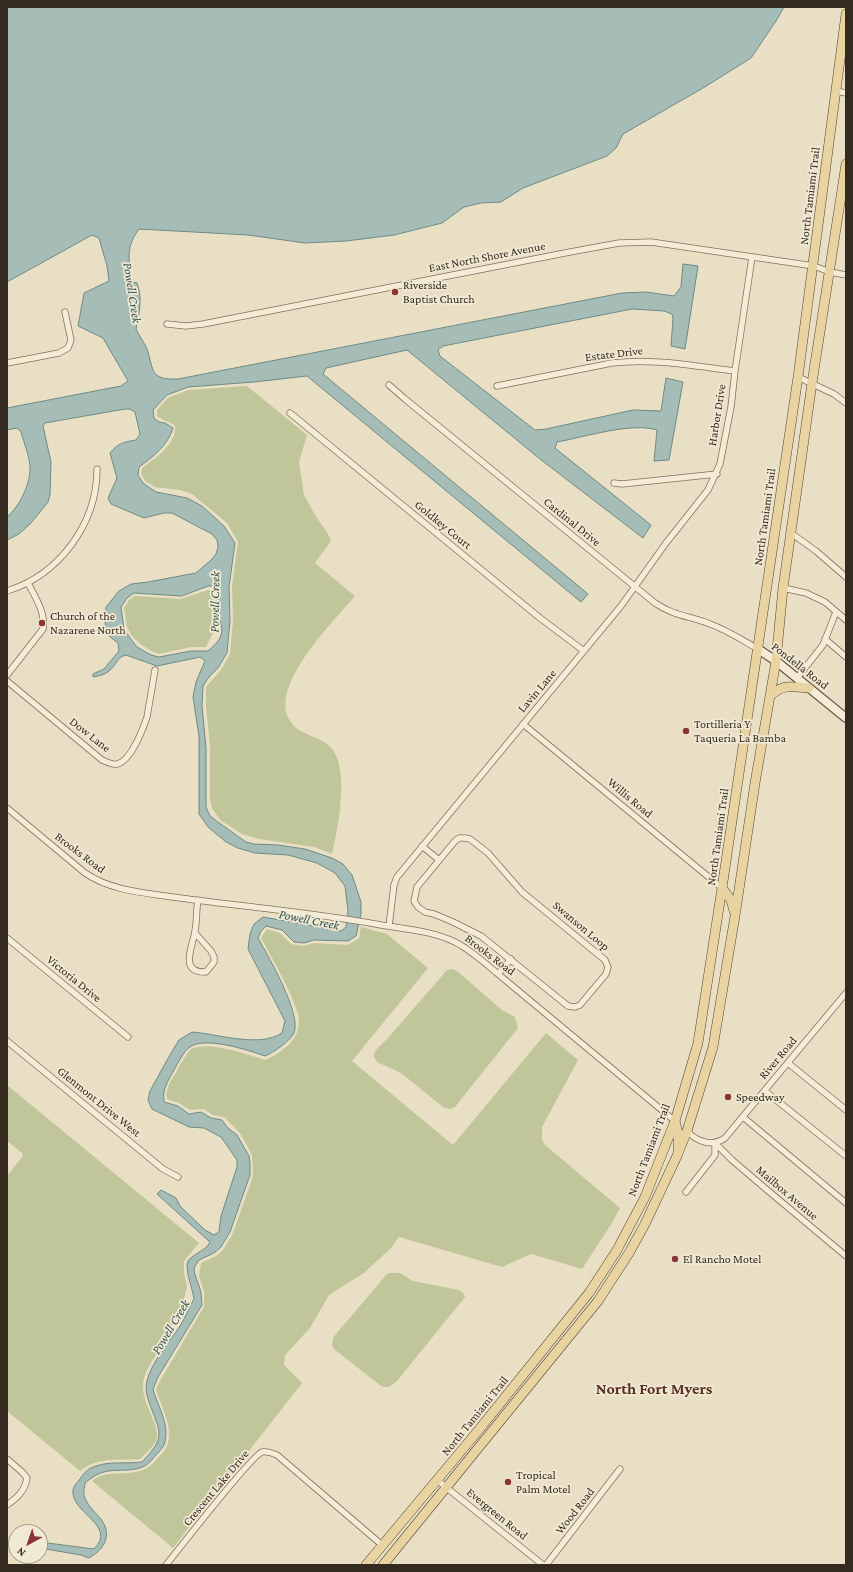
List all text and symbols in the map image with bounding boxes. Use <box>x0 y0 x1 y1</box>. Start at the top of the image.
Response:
street label: North Tamiami Trail <box>797 146 823 246</box>
street label: East North Shore Avenue <box>427 239 547 275</box>
water label: Powell Creek <box>119 261 145 325</box>
place label: Riverside Baptist Church <box>403 278 475 306</box>
marker: Riverside Baptist Church <box>390 287 400 297</box>
street label: Estate Drive <box>584 343 644 365</box>
street label: Harbor Drive <box>705 383 729 447</box>
street label: North Tamiami Trail <box>751 467 779 567</box>
street label: Cardinal Drive <box>540 495 604 549</box>
street label: Goldkey Court <box>412 498 474 552</box>
water label: Powell Creek <box>207 571 223 633</box>
place label: Church of the Nazarene North <box>50 609 126 637</box>
marker: Church of the Nazarene North <box>37 618 47 628</box>
street label: Pondella Road <box>769 639 831 693</box>
street label: Lavin Lane <box>515 666 559 716</box>
street label: Dow Lane <box>67 714 113 756</box>
place label: Tortilleria Y Taqueria La Bamba <box>694 717 786 745</box>
marker: Tortilleria Y Taqueria La Bamba <box>681 726 691 736</box>
street label: Willis Road <box>604 775 656 821</box>
street label: North Tamiami Trail <box>704 787 732 887</box>
street label: Brooks Road <box>52 829 108 877</box>
street label: Swanson Loop <box>550 898 612 954</box>
water label: Powell Creek <box>277 906 341 934</box>
street label: Brooks Road <box>462 931 518 979</box>
street label: Victoria Drive <box>44 953 104 1005</box>
street label: River Road <box>756 1034 800 1082</box>
street label: Glenmont Drive West <box>54 1064 144 1140</box>
place label: Speedway <box>736 1090 785 1104</box>
marker: Speedway <box>723 1092 733 1102</box>
street label: North Tamiami Trail <box>625 1102 673 1198</box>
street label: Mailbox Avenue <box>753 1163 821 1223</box>
place label: El Rancho Motel <box>683 1252 761 1266</box>
marker: El Rancho Motel <box>670 1254 680 1264</box>
water label: Powell Creek <box>149 1297 193 1357</box>
street label: North Tamiami Trail <box>439 1373 511 1459</box>
district label: North Fort Myers <box>596 1379 712 1399</box>
street label: Crescent Lake Drive <box>180 1447 252 1529</box>
place label: Tropical Palm Motel <box>516 1468 571 1496</box>
marker: Tropical Palm Motel <box>503 1477 513 1487</box>
street label: Evergreen Road <box>464 1485 530 1543</box>
street label: Wood Road <box>552 1485 598 1537</box>
north arrow <box>8 1524 48 1564</box>
text: N <box>14 1545 28 1559</box>

